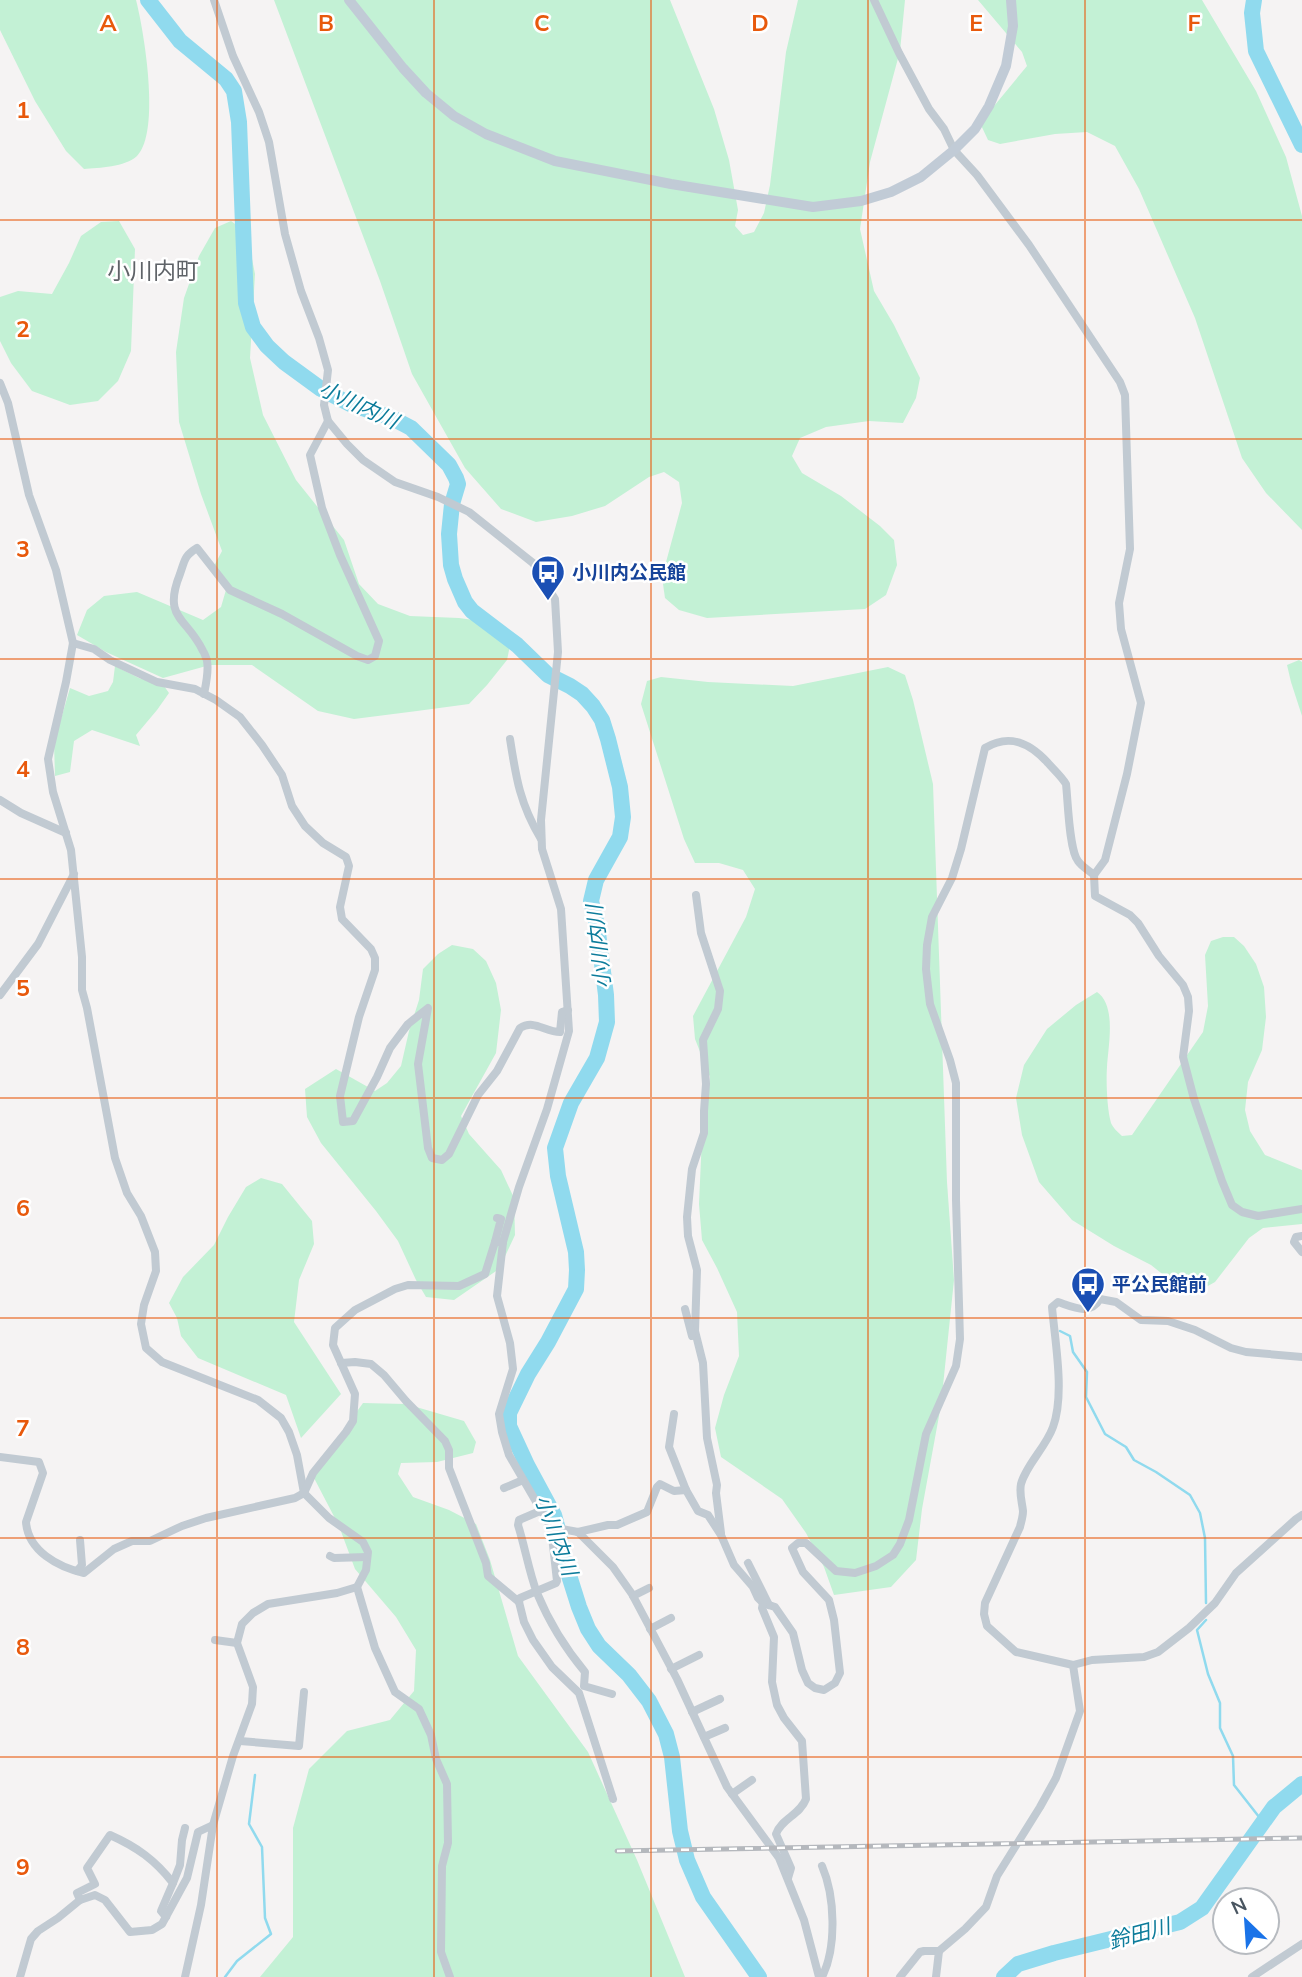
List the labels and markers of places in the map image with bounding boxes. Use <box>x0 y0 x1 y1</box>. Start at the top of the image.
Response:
bus stop icon: 小川内公民館 <box>529 553 567 602</box>
place label: 小川内公民館 <box>572 560 686 584</box>
bus stop icon: 平公民館前 <box>1069 1265 1107 1314</box>
place label: 平公民館前 <box>1112 1272 1207 1296</box>

